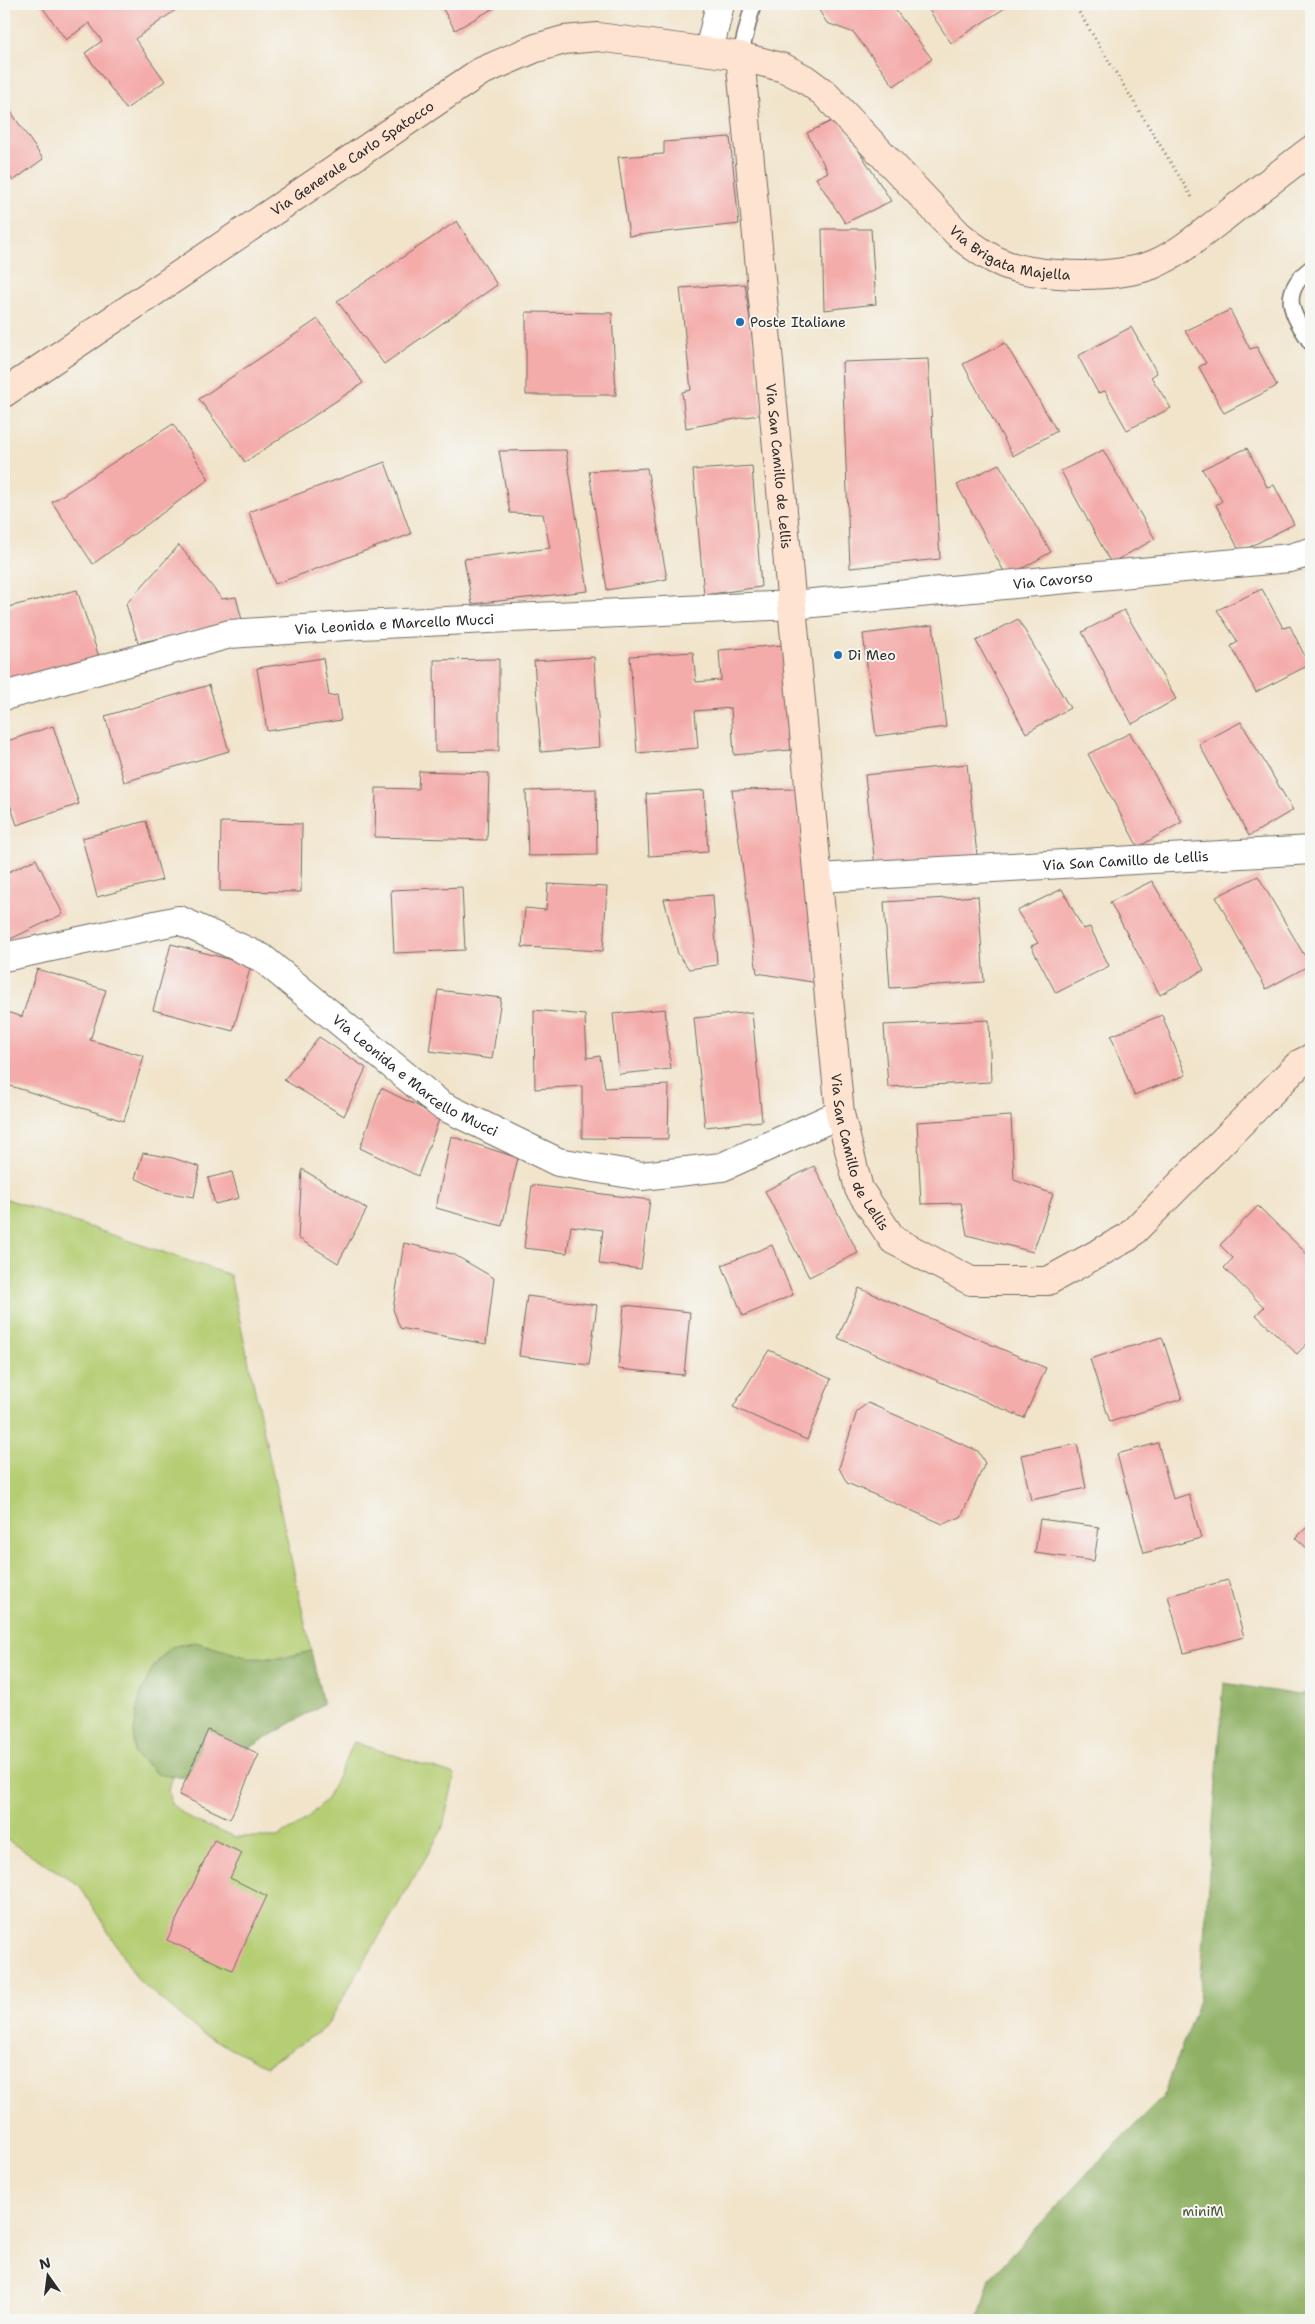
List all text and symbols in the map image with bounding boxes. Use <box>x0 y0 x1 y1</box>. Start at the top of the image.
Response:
street label: Via Generale Carlo Spatocco <box>267 97 437 220</box>
street label: Via Brigata Majella <box>945 221 1071 284</box>
place label: Poste Italiane <box>750 313 846 331</box>
marker: Poste Italiane <box>734 316 746 328</box>
street label: Via San Camillo de Lellis <box>762 382 796 550</box>
street label: Via Cavorso <box>1012 568 1094 593</box>
street label: Via Leonida e Marcello Mucci <box>294 610 495 639</box>
place label: Di Meo <box>848 646 896 664</box>
marker: Di Meo <box>832 649 844 661</box>
street label: Via San Camillo de Lellis <box>1042 847 1209 874</box>
street label: Via Leonida e Marcello Mucci <box>329 1010 501 1140</box>
street label: Via San Camillo de Lellis <box>827 1072 893 1234</box>
park label: miniM <box>1182 2202 1224 2220</box>
north arrow <box>22 2252 72 2302</box>
text: N <box>37 2253 52 2273</box>

